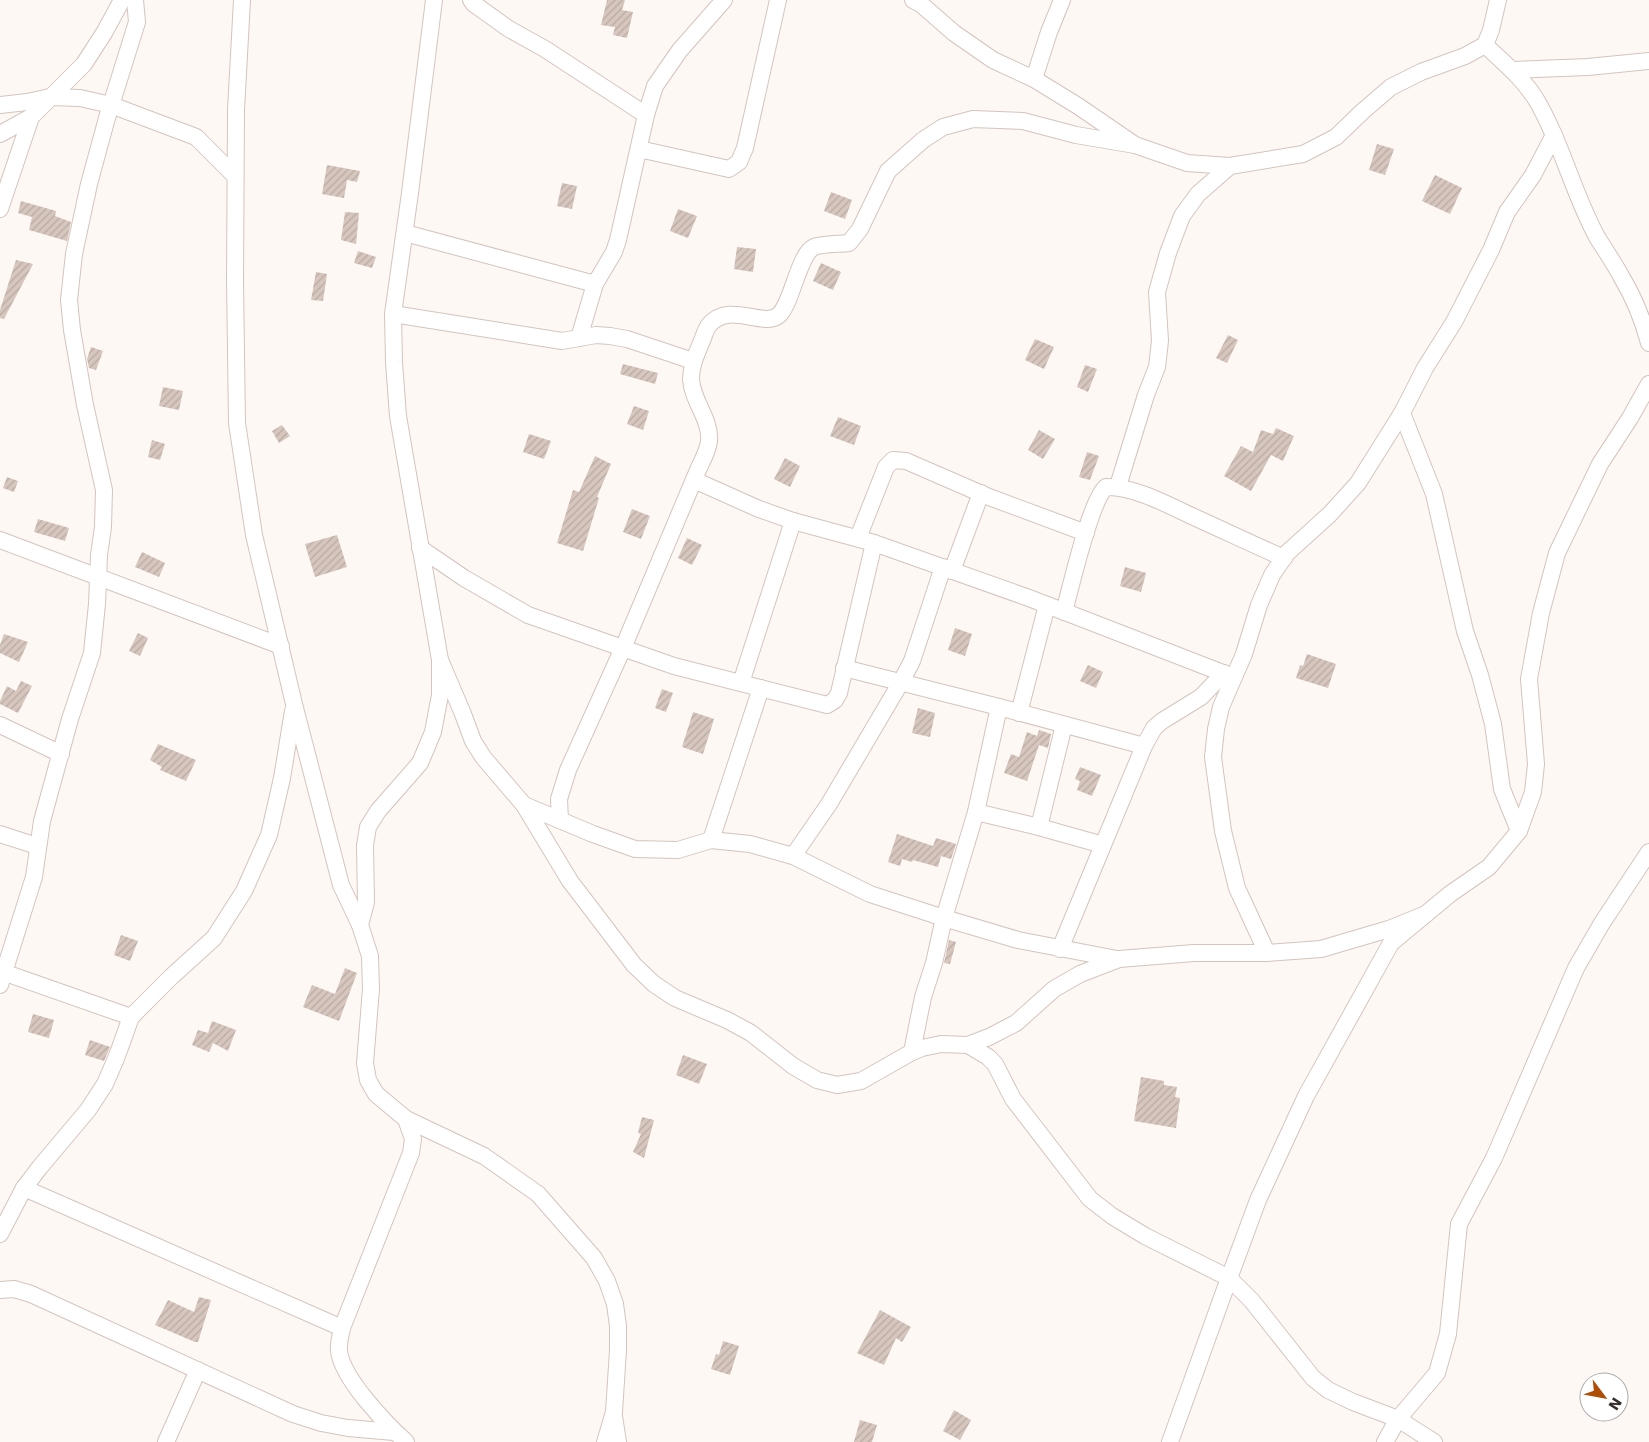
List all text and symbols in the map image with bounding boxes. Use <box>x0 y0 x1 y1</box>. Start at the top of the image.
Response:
north arrow <box>1579 1372 1629 1422</box>
text: N <box>1605 1395 1625 1413</box>

